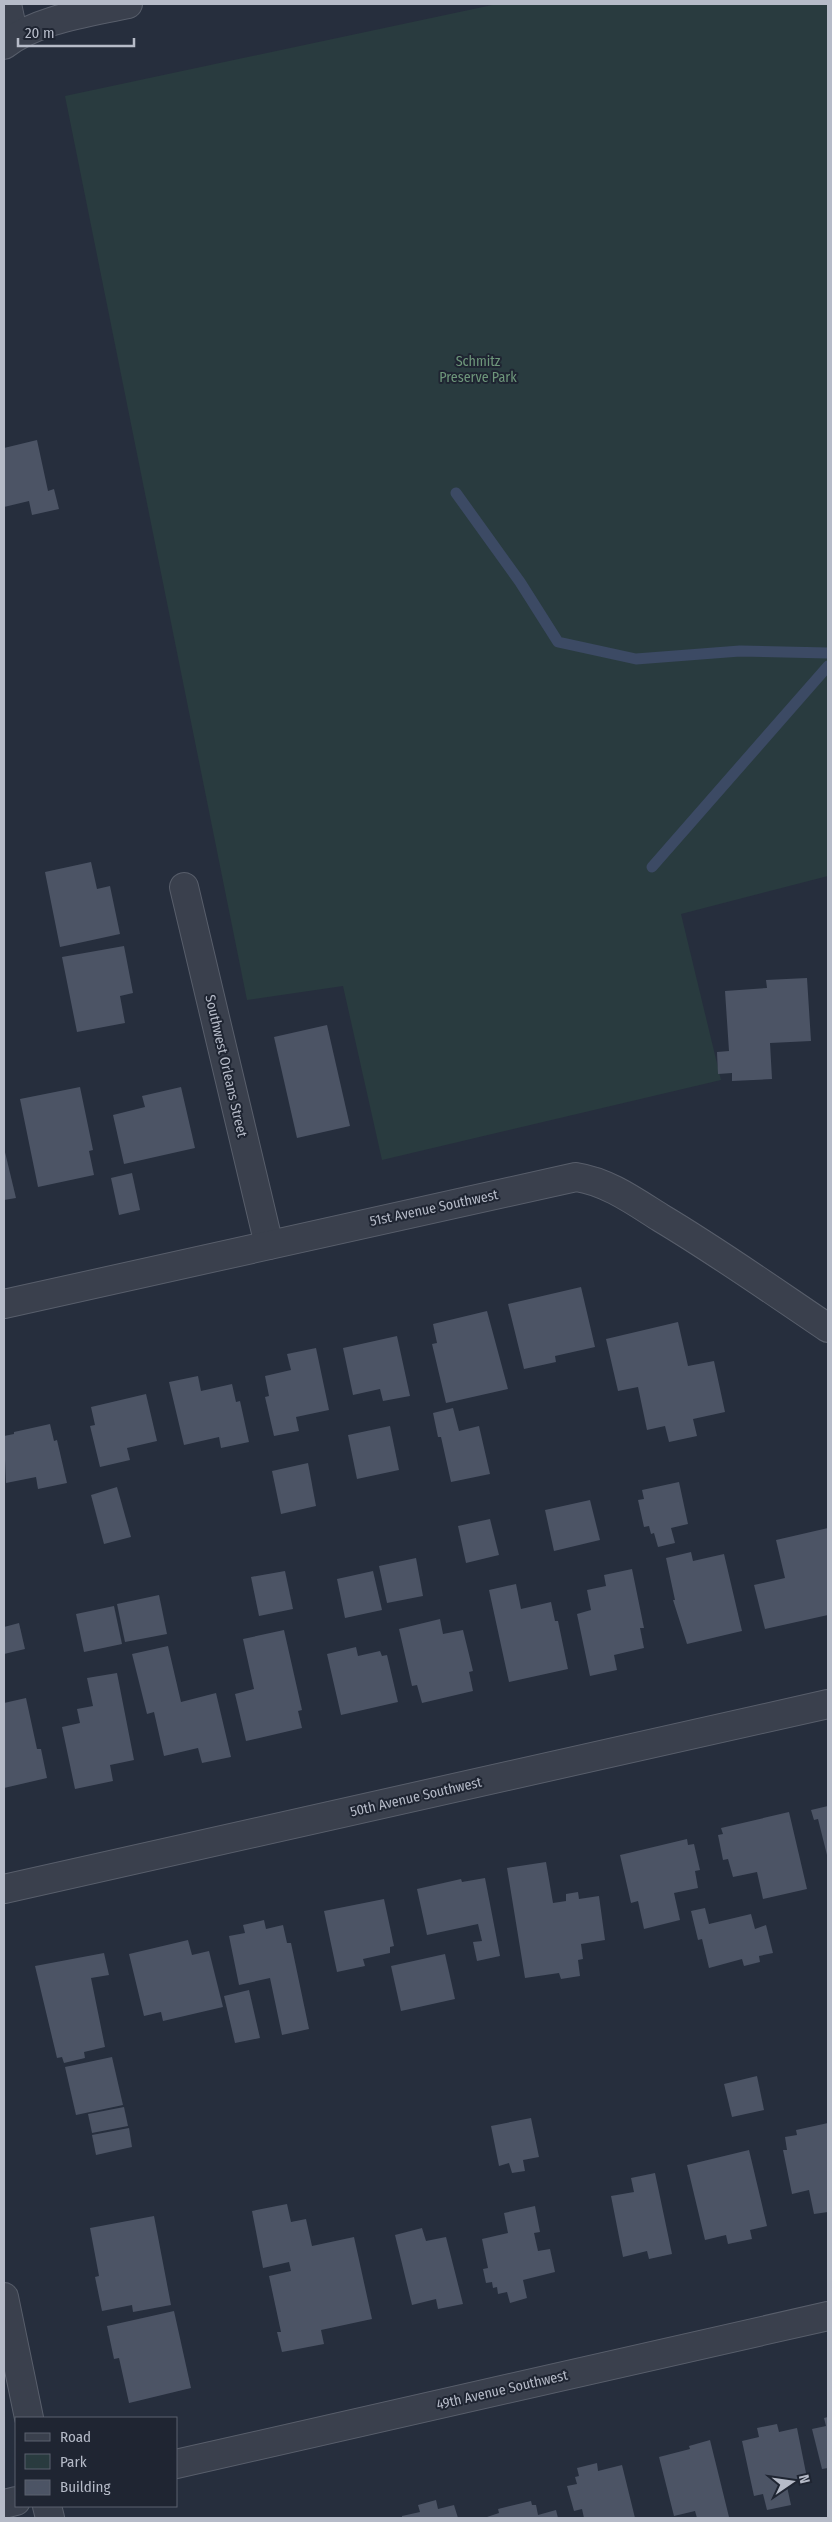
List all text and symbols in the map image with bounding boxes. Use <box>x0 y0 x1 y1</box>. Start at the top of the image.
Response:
scale bar <box>18 15 134 47</box>
text: 20 m <box>25 24 55 42</box>
park label: Schmitz Preserve Park <box>439 353 517 386</box>
street label: Southwest Orleans Street <box>201 993 251 1139</box>
street label: 51st Avenue Southwest <box>368 1186 500 1230</box>
street label: 50th Avenue Southwest <box>349 1773 484 1820</box>
street label: 49th Avenue Southwest <box>435 2367 570 2413</box>
legend <box>15 2417 178 2507</box>
text: Road <box>60 2428 91 2446</box>
text: Park <box>60 2453 87 2471</box>
north arrow <box>767 2457 817 2507</box>
text: N <box>795 2473 813 2485</box>
text: Building <box>60 2478 111 2496</box>

